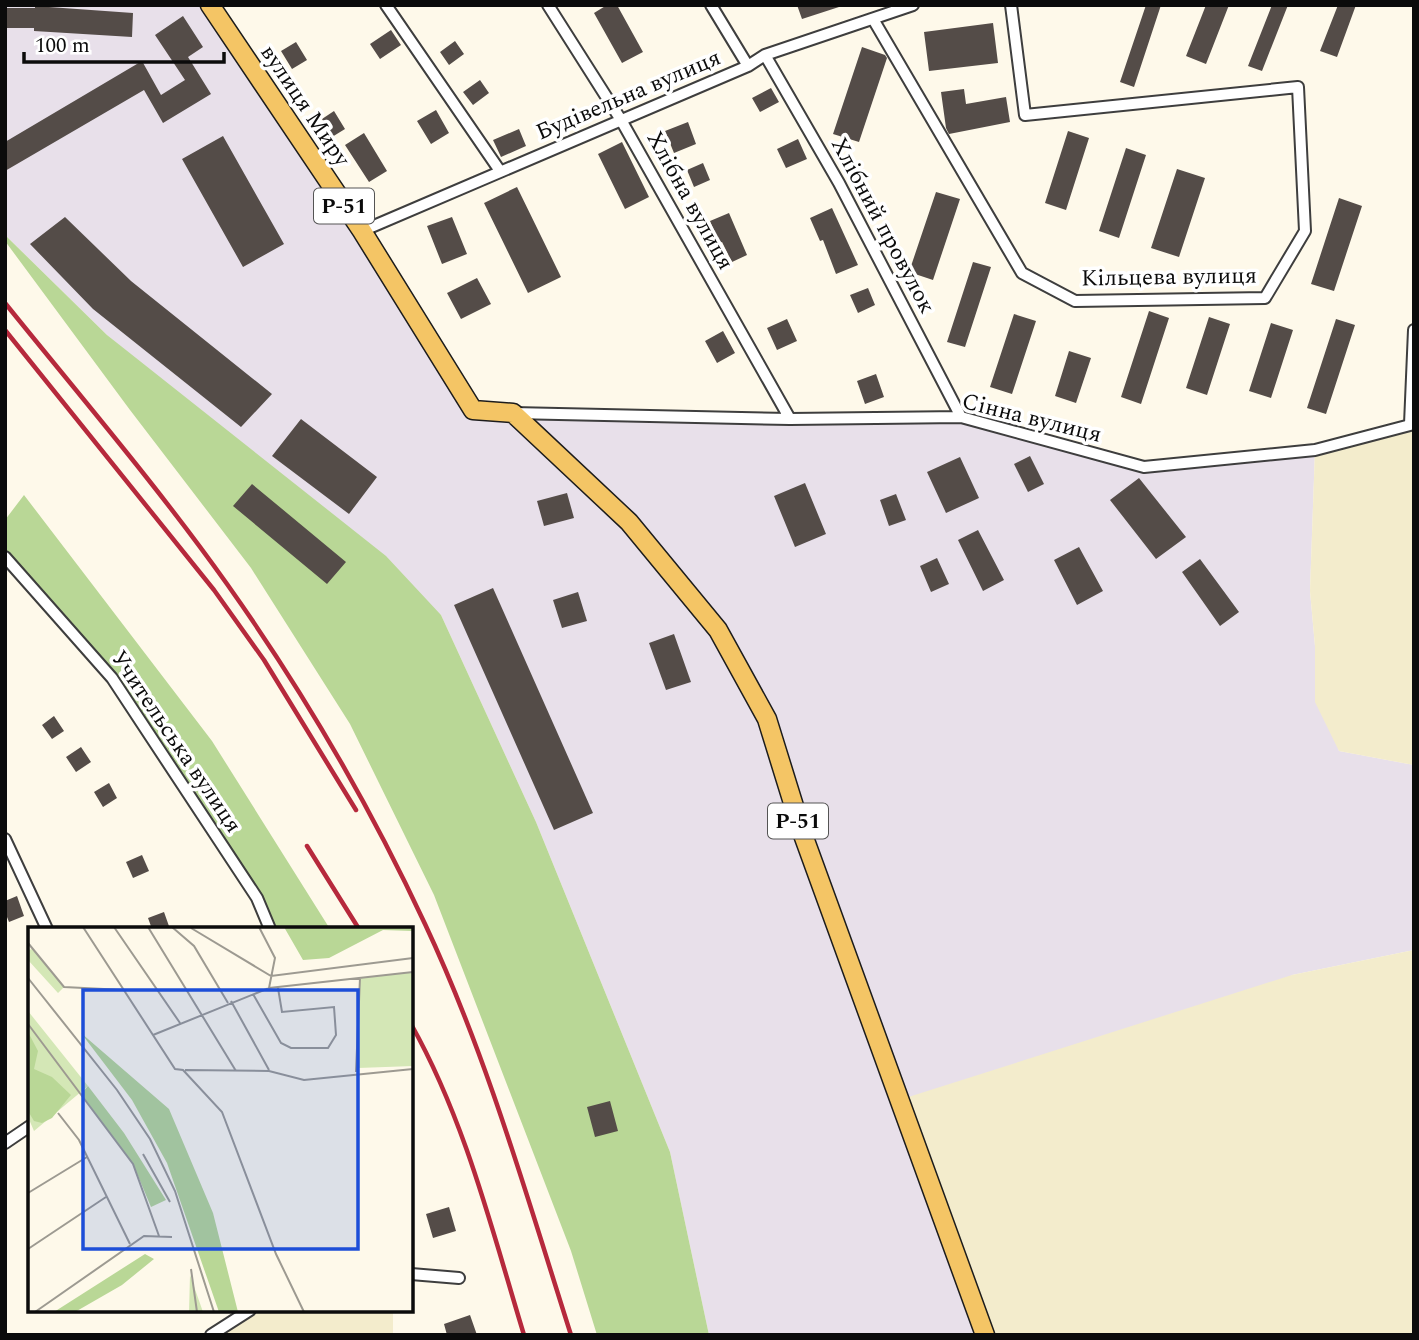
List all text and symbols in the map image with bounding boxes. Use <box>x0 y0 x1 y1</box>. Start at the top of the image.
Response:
scale bar <box>24 21 224 65</box>
text: 100 m <box>35 30 90 62</box>
street label: вулиця Миру <box>251 38 359 175</box>
street label: Будівельна вулиця <box>531 41 726 150</box>
street label: Хлібна вулиця <box>637 125 742 277</box>
street label: Хлібний провулок <box>821 131 944 320</box>
road number: Р-51 <box>314 188 374 224</box>
street label: Кільцева вулиця <box>1081 258 1257 297</box>
street label: Сінна вулиця <box>958 384 1105 453</box>
street label: Учительська вулиця <box>101 643 250 840</box>
road number: Р-51 <box>768 804 828 838</box>
inset map <box>28 927 413 1312</box>

